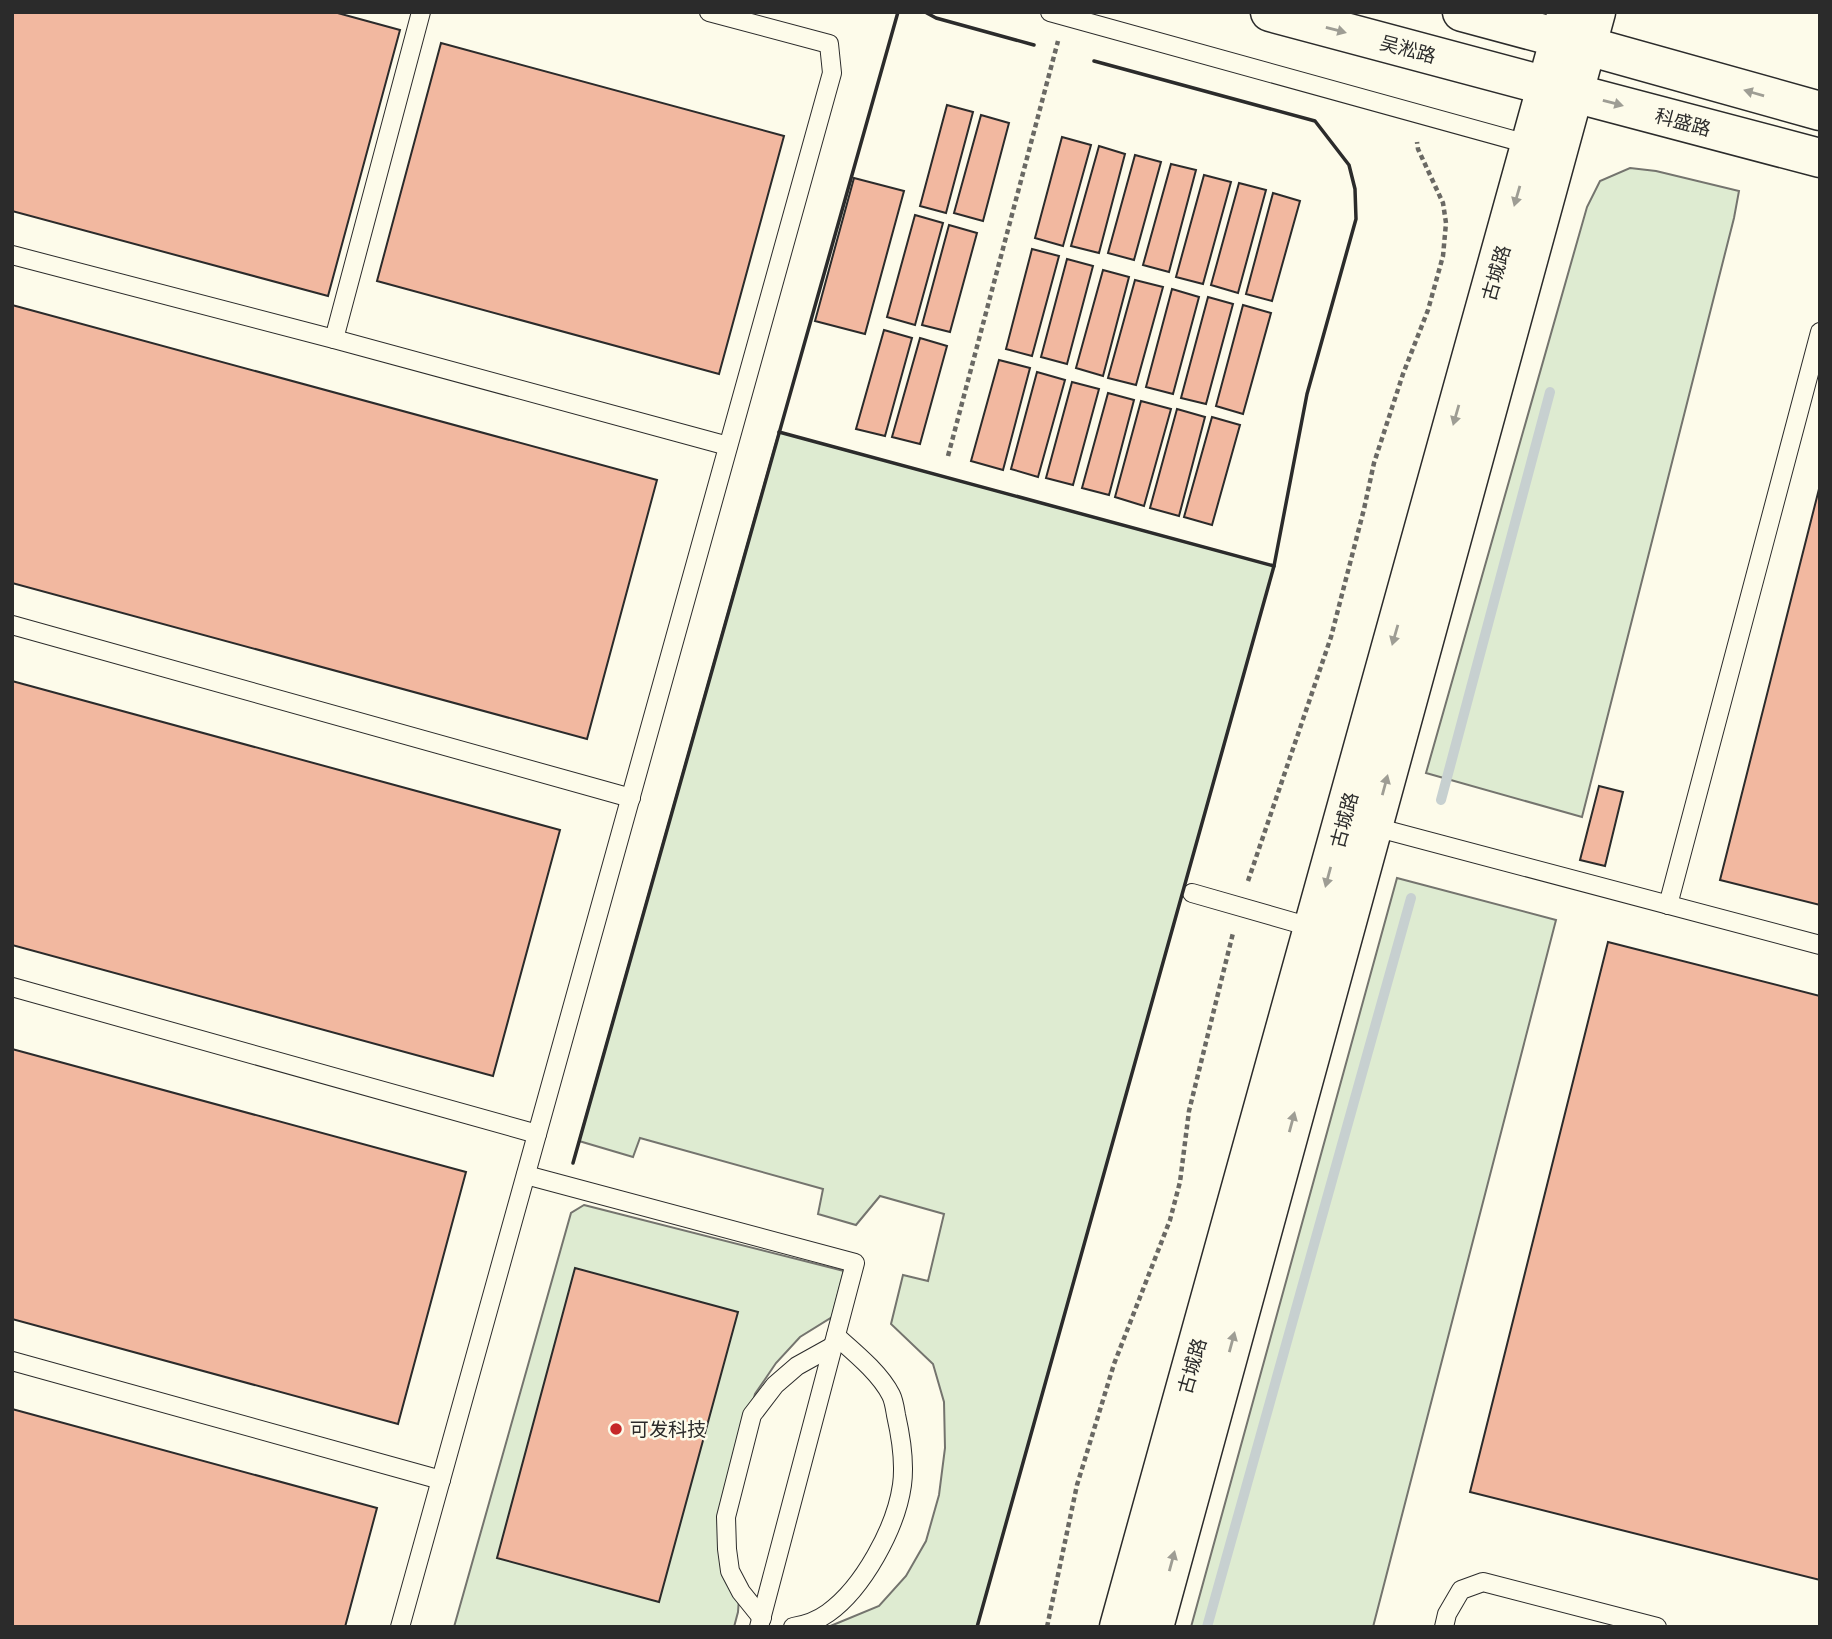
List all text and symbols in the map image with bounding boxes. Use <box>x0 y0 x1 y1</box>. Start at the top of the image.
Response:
one-way arrow <box>1325 25 1347 36</box>
street label: 吴淞路 <box>1377 31 1438 69</box>
one-way arrow <box>1743 87 1765 98</box>
one-way arrow <box>1602 98 1624 109</box>
street label: 科盛路 <box>1652 104 1713 142</box>
one-way arrow <box>1511 185 1522 207</box>
street label: 古城路 <box>1478 243 1516 304</box>
one-way arrow <box>1450 405 1461 427</box>
one-way arrow <box>1389 624 1400 646</box>
one-way arrow <box>1380 773 1391 795</box>
street label: 古城路 <box>1326 790 1364 851</box>
one-way arrow <box>1322 867 1333 889</box>
one-way arrow <box>1288 1111 1298 1132</box>
one-way arrow <box>1228 1331 1238 1352</box>
street label: 古城路 <box>1174 1336 1212 1397</box>
place label: 可发科技 <box>630 1418 706 1442</box>
marker: 可发科技 <box>608 1421 624 1437</box>
one-way arrow <box>1167 1550 1178 1572</box>

